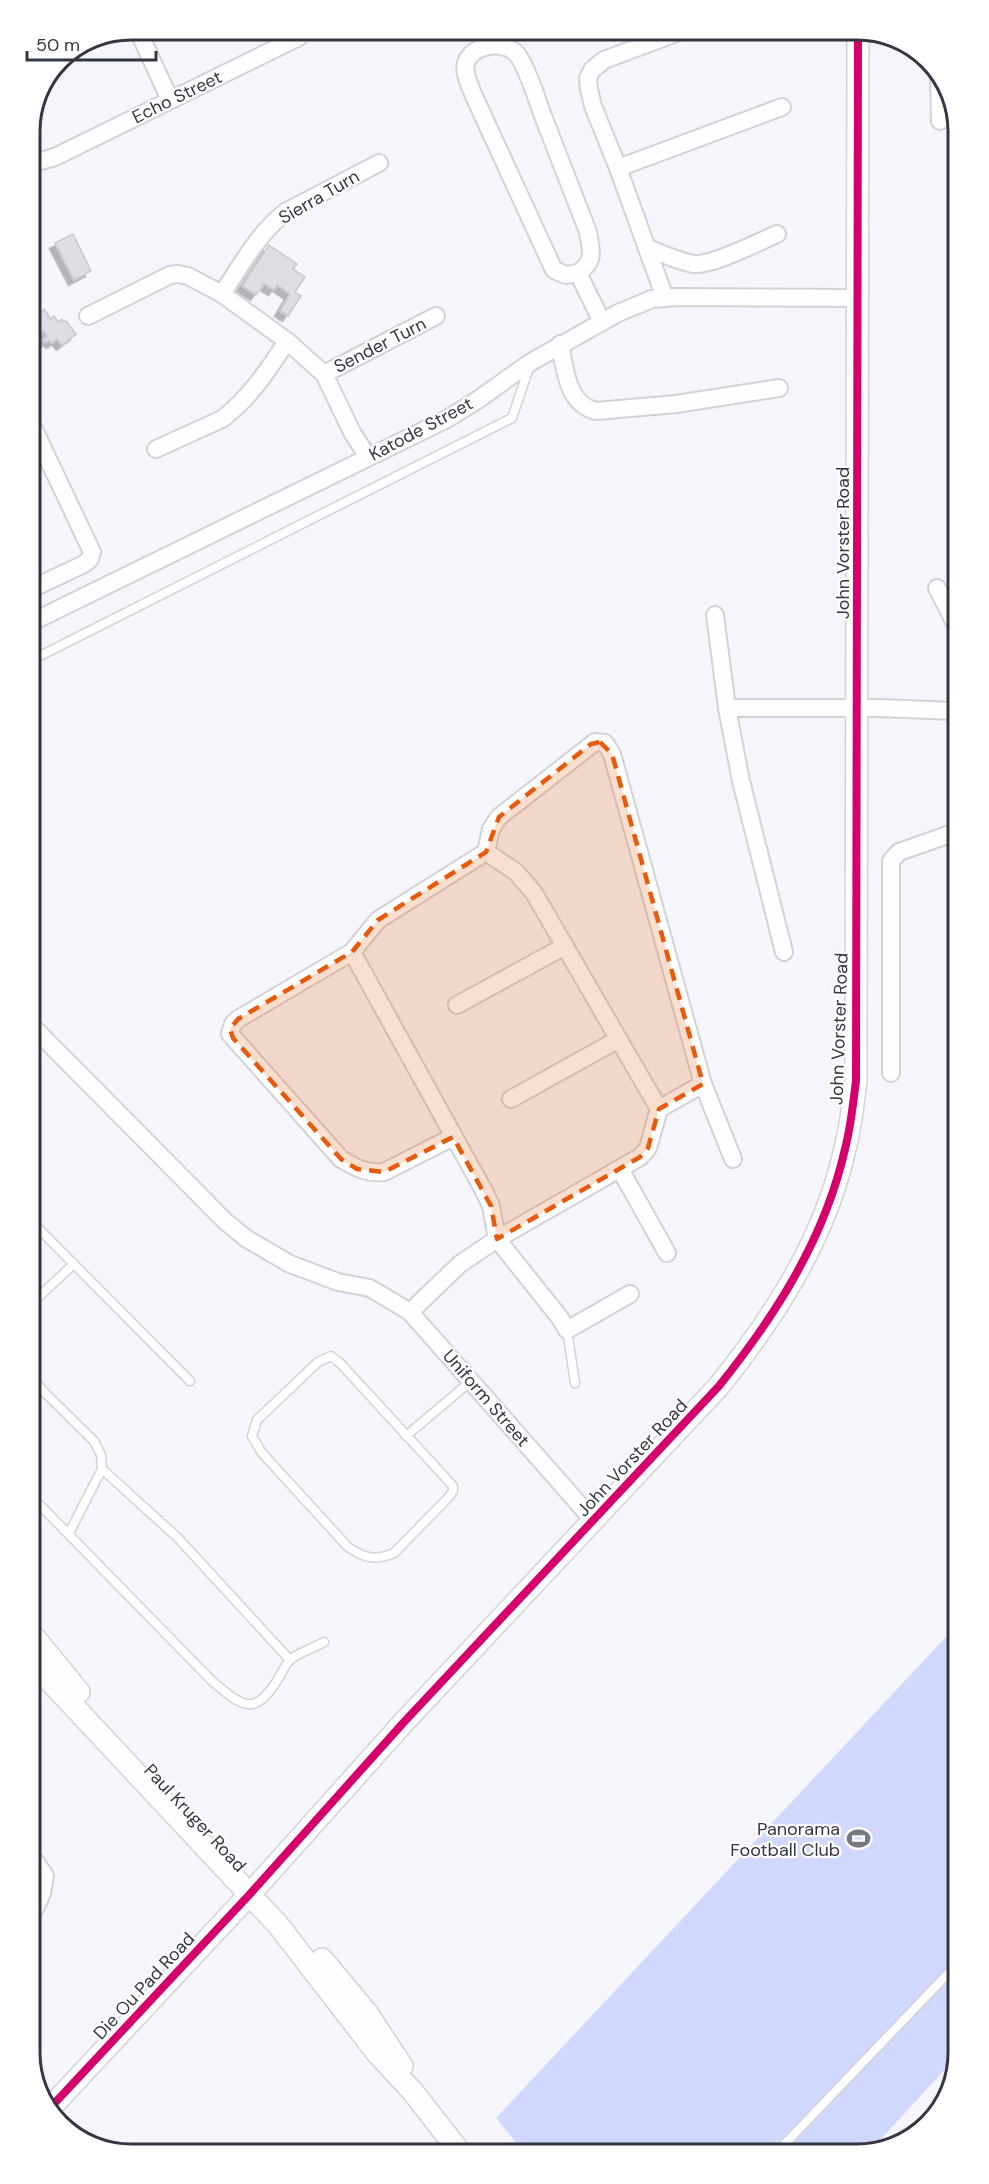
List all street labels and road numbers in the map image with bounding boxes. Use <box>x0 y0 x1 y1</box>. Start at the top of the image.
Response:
street label: Echo Street <box>128 65 226 129</box>
street label: Sierra Turn <box>274 164 364 230</box>
street label: Sender Turn <box>330 312 430 378</box>
street label: Katode Street <box>365 392 477 466</box>
street label: John Vorster Road <box>831 467 855 619</box>
street label: John Vorster Road <box>824 952 854 1106</box>
street label: Uniform Street <box>437 1344 535 1452</box>
street label: John Vorster Road <box>571 1394 693 1522</box>
street label: Paul Kruger Road <box>139 1759 251 1877</box>
street label: Die Ou Pad Road <box>88 1927 200 2045</box>

